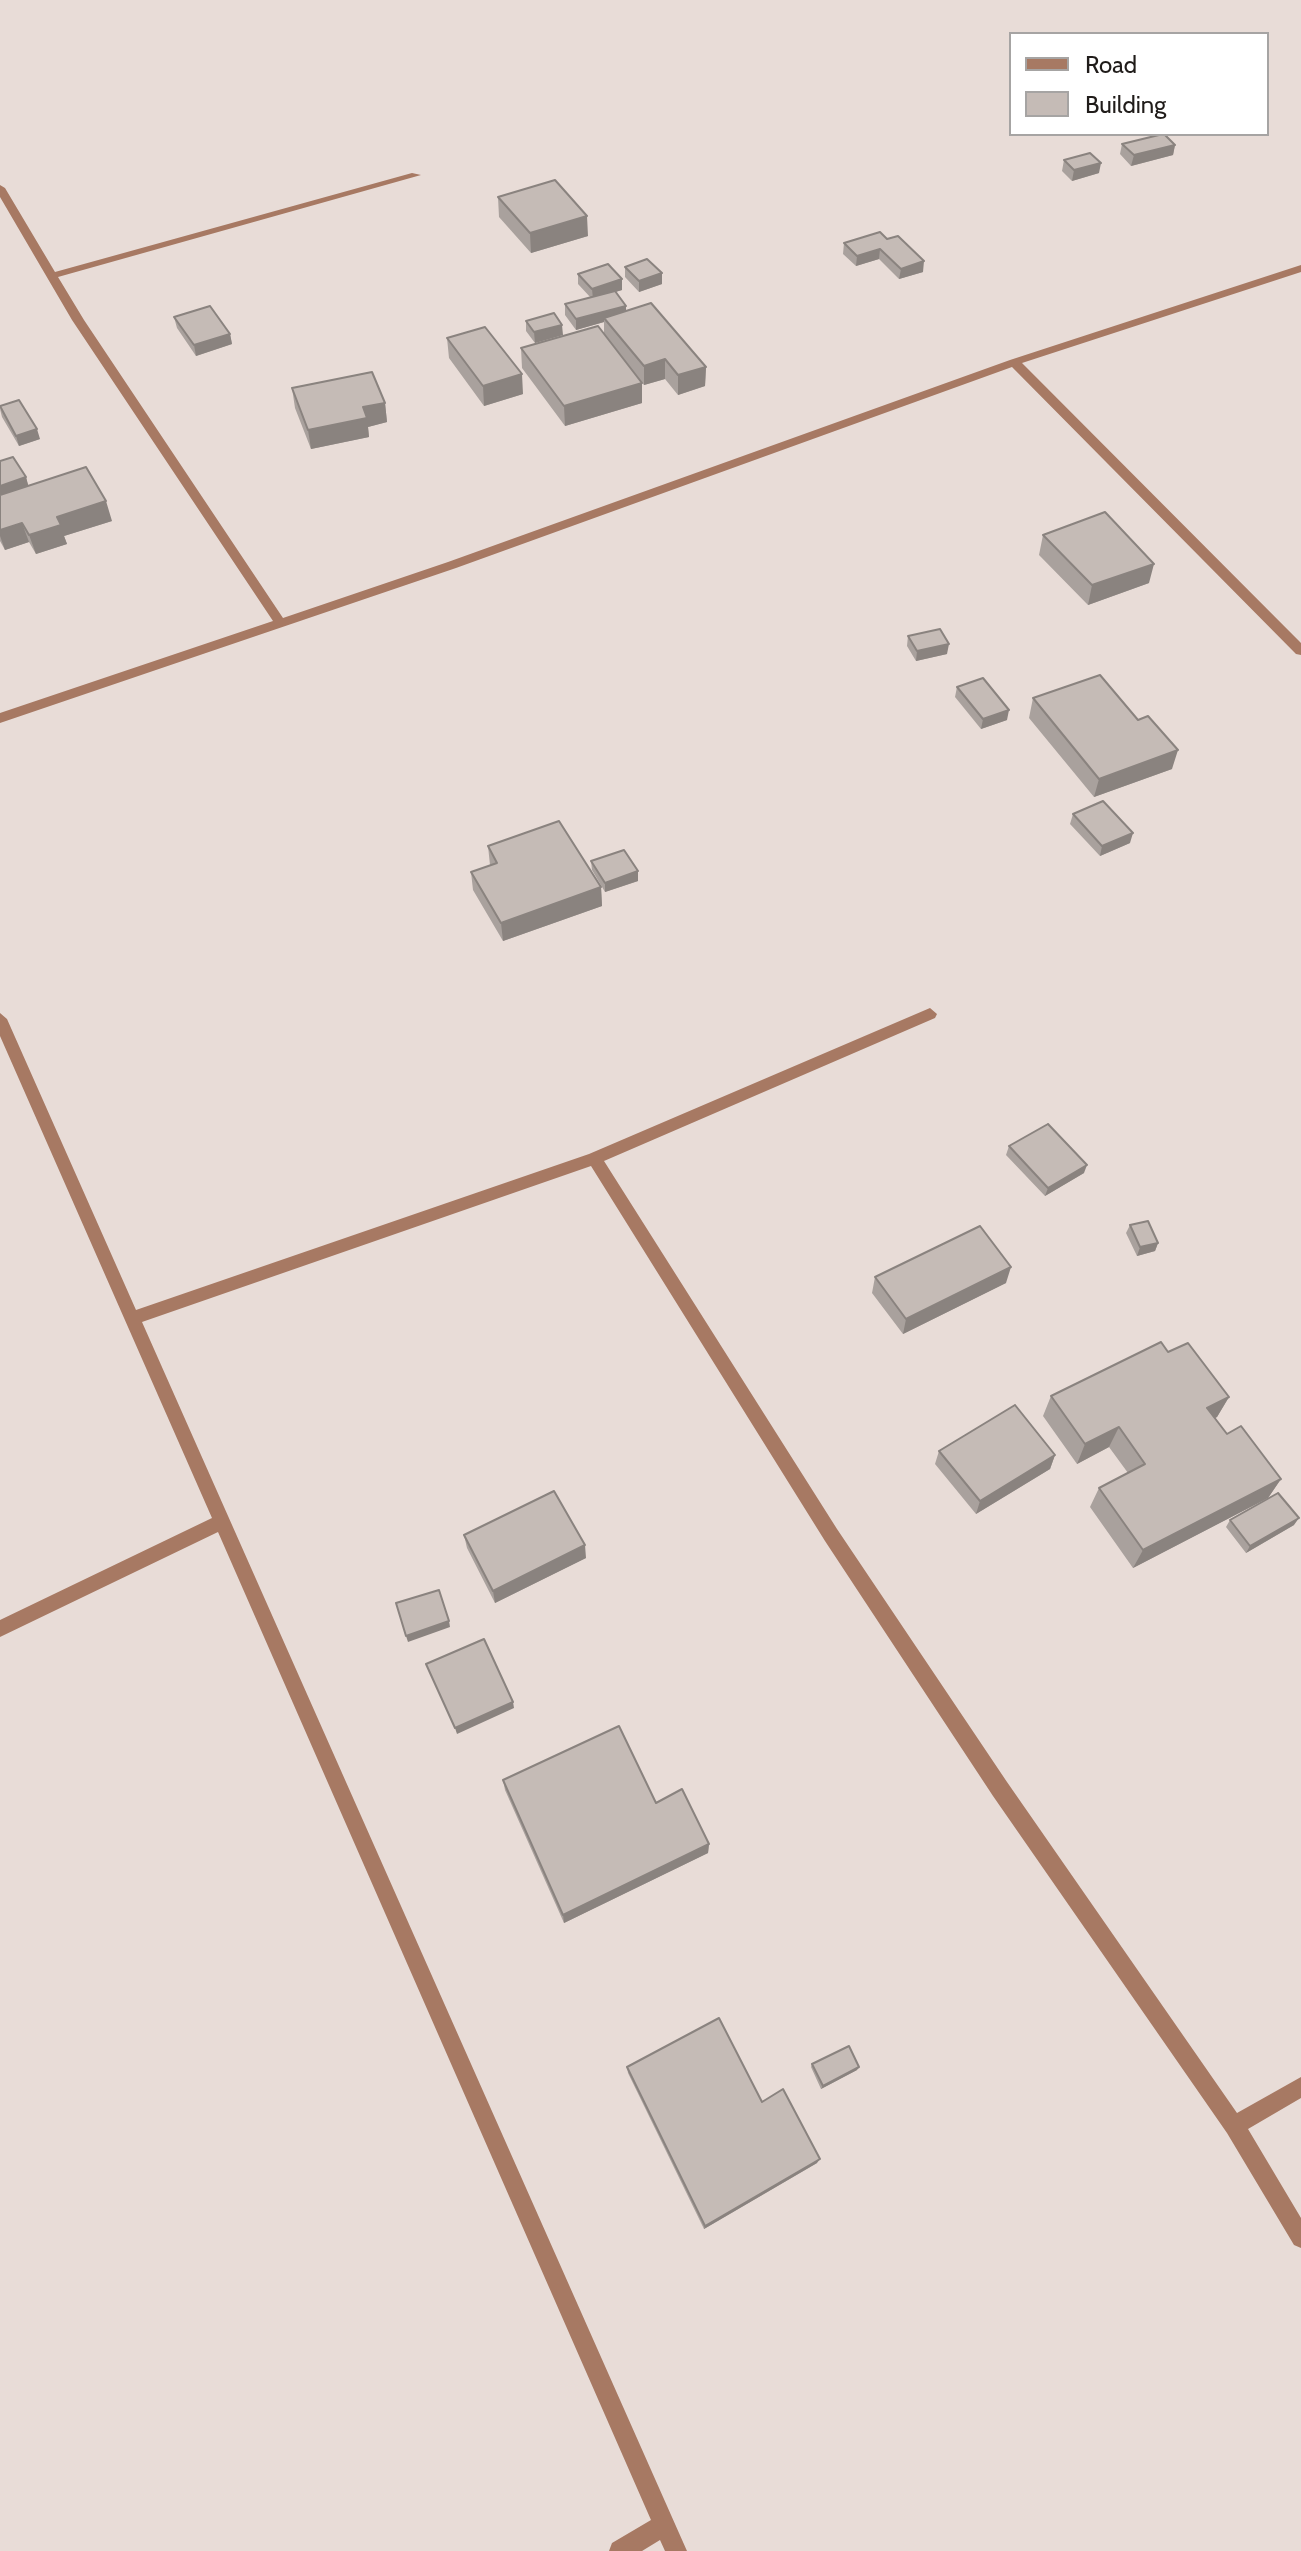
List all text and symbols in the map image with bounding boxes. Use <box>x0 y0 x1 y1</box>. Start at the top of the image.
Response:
legend <box>1009 32 1269 136</box>
text: Road <box>1085 50 1137 79</box>
text: Building <box>1085 90 1166 119</box>

